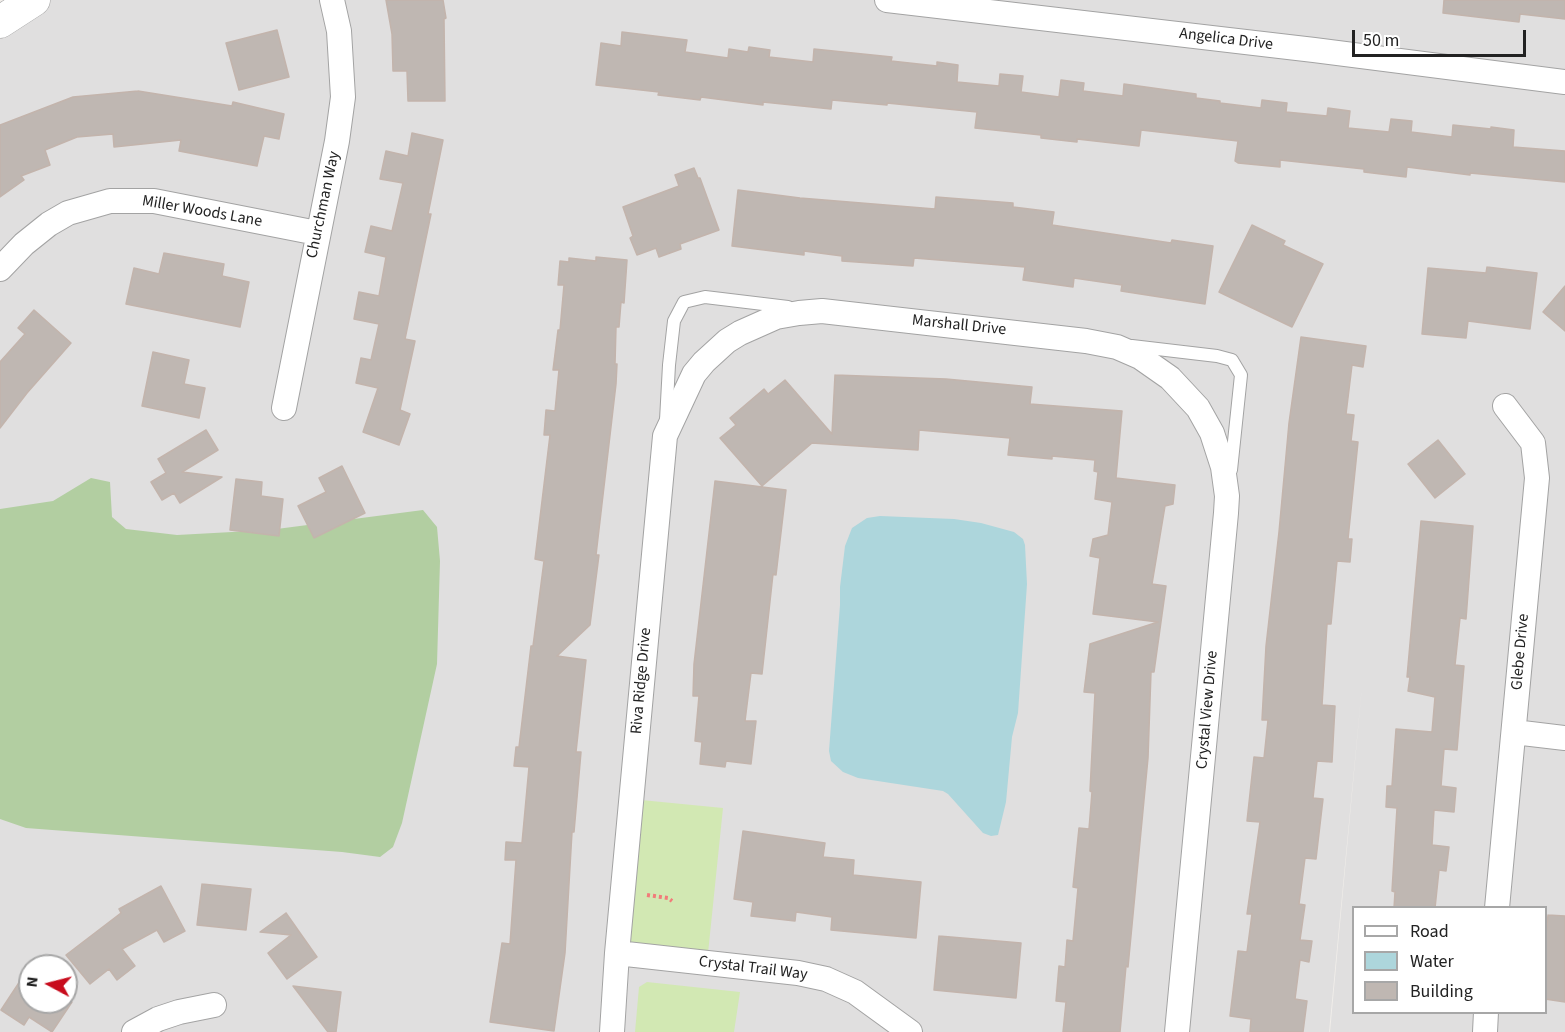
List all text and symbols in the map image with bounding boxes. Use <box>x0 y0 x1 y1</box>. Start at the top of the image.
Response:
scale bar <box>1355 18 1529 56</box>
street label: Angelica Drive <box>1178 25 1274 55</box>
text: 50 m <box>1363 28 1399 53</box>
street label: Churchman Way <box>303 150 345 260</box>
street label: Miller Woods Lane <box>140 192 264 232</box>
street label: Marshall Drive <box>911 312 1007 340</box>
street label: Glebe Drive <box>1508 613 1534 691</box>
street label: Riva Ridge Drive <box>628 627 656 735</box>
street label: Crystal View Drive <box>1193 650 1223 770</box>
legend <box>1352 906 1547 1014</box>
text: Road <box>1410 919 1449 944</box>
text: Water <box>1410 949 1454 974</box>
street label: Crystal Trail Way <box>697 953 809 985</box>
north arrow <box>18 954 78 1014</box>
text: N <box>21 975 44 989</box>
text: Building <box>1410 979 1473 1004</box>

